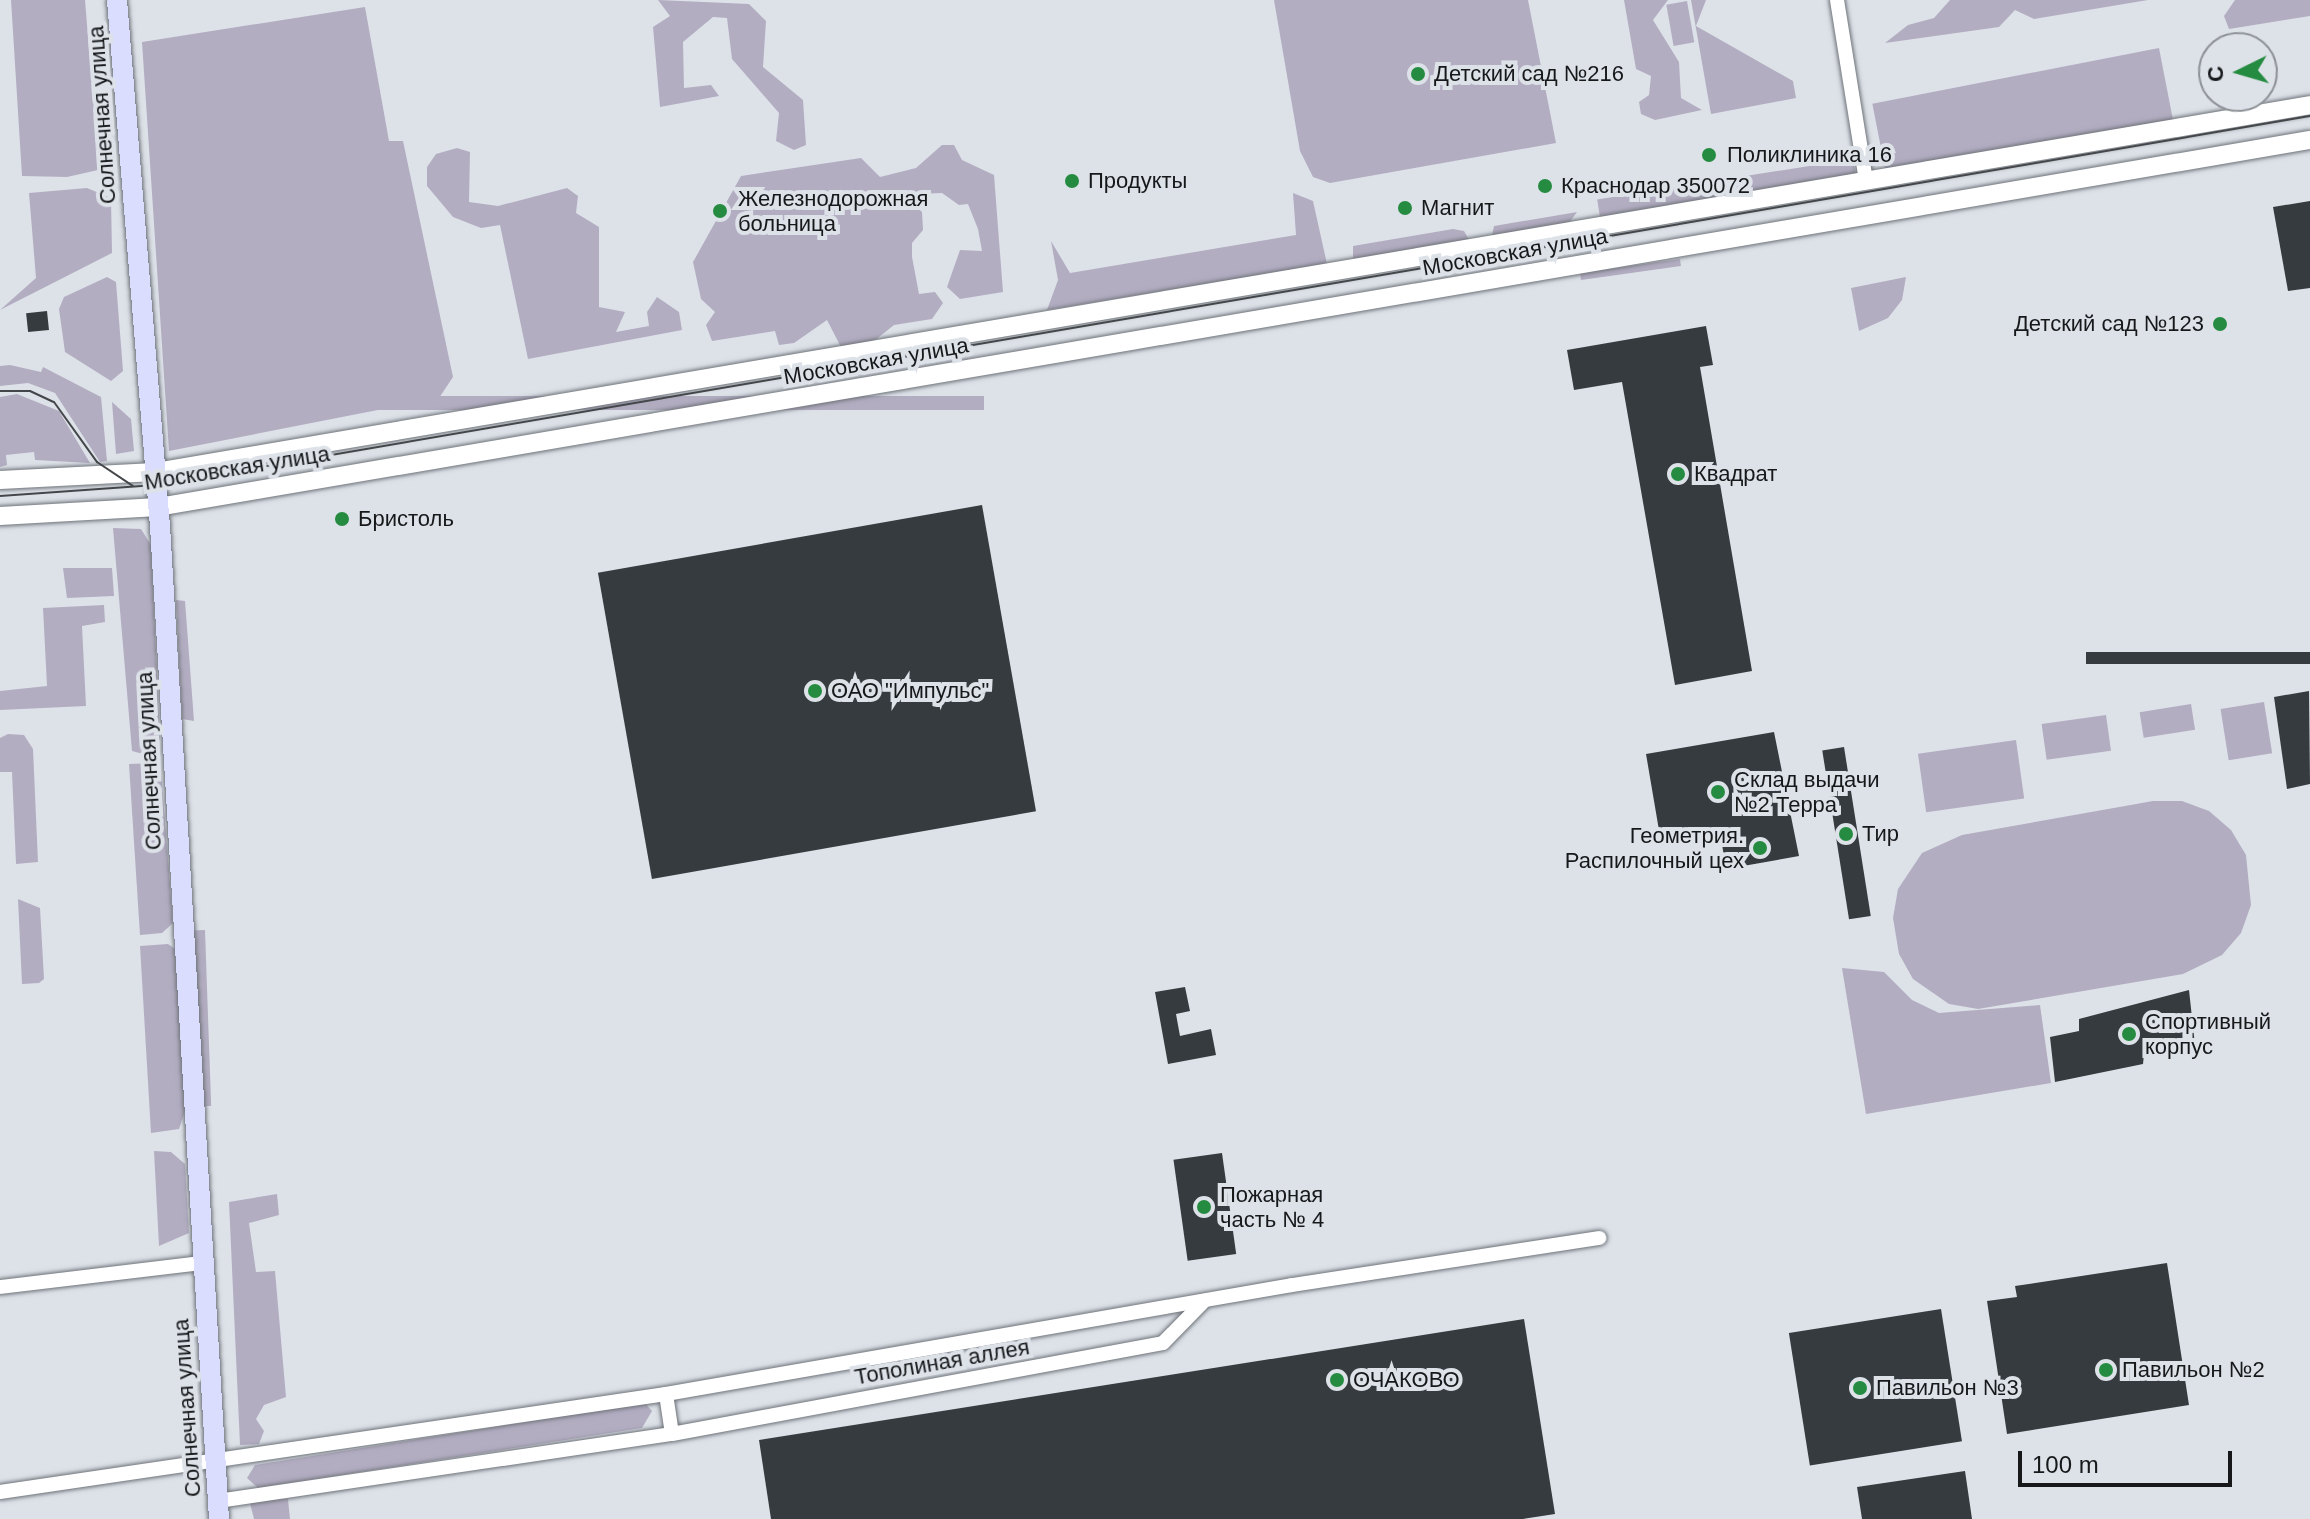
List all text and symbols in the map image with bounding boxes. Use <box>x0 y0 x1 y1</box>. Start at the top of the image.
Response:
street label: Солнечная улица <box>83 25 121 205</box>
north arrow <box>2198 32 2278 112</box>
place label: Детский сад №216 <box>1434 61 1624 87</box>
marker: Детский сад №216 <box>1409 65 1427 83</box>
text: С <box>2202 65 2229 83</box>
place label: Поликлиника 16 <box>1727 142 1892 168</box>
marker: Поликлиника 16 <box>1698 144 1720 166</box>
place label: Продукты <box>1088 168 1187 194</box>
marker: Продукты <box>1063 172 1081 190</box>
place label: Краснодар 350072 <box>1561 173 1750 199</box>
marker: Краснодар 350072 <box>1536 177 1554 195</box>
place label: Железнодорожная больница <box>738 185 928 236</box>
place label: Магнит <box>1421 195 1494 221</box>
marker: Магнит <box>1396 199 1414 217</box>
marker: Железнодорожная больница <box>709 200 731 222</box>
street label: Московская улица <box>1421 223 1609 281</box>
place label: Детский сад №123 <box>2014 311 2204 337</box>
marker: Детский сад №123 <box>2211 315 2229 333</box>
street label: Московская улица <box>782 332 970 390</box>
street label: Московская улица <box>142 440 332 496</box>
place label: Квадрат <box>1694 461 1777 487</box>
marker: Квадрат <box>1669 465 1687 483</box>
place label: Бристоль <box>358 506 454 532</box>
marker: Бристоль <box>333 510 351 528</box>
street label: Солнечная улица <box>131 671 167 851</box>
place label: ОАО "Импульс" <box>831 678 989 704</box>
marker: ОАО "Импульс" <box>806 682 824 700</box>
place label: Склад выдачи №2 Терра <box>1734 766 1880 818</box>
marker: Склад выдачи №2 Терра <box>1709 783 1727 801</box>
place label: Тир <box>1862 821 1899 847</box>
place label: Геометрия. Распилочный цех <box>1565 822 1744 874</box>
marker: Тир <box>1837 825 1855 843</box>
marker: Геометрия. Распилочный цех <box>1751 839 1769 857</box>
place label: Спортивный корпус <box>2145 1008 2271 1060</box>
marker: Спортивный корпус <box>2120 1025 2138 1043</box>
place label: Пожарная часть № 4 <box>1220 1181 1324 1232</box>
marker: Пожарная часть № 4 <box>1195 1198 1213 1216</box>
street label: Солнечная улица <box>168 1318 206 1498</box>
street label: Тополиная аллея <box>852 1334 1032 1390</box>
place label: Павильон №2 <box>2122 1357 2265 1383</box>
marker: Павильон №2 <box>2097 1361 2115 1379</box>
place label: ОЧАКОВО <box>1353 1367 1460 1393</box>
marker: ОЧАКОВО <box>1328 1371 1346 1389</box>
place label: Павильон №3 <box>1876 1375 2019 1401</box>
marker: Павильон №3 <box>1851 1379 1869 1397</box>
scale bar <box>2022 1435 2236 1485</box>
text: 100 m <box>2032 1451 2099 1478</box>

